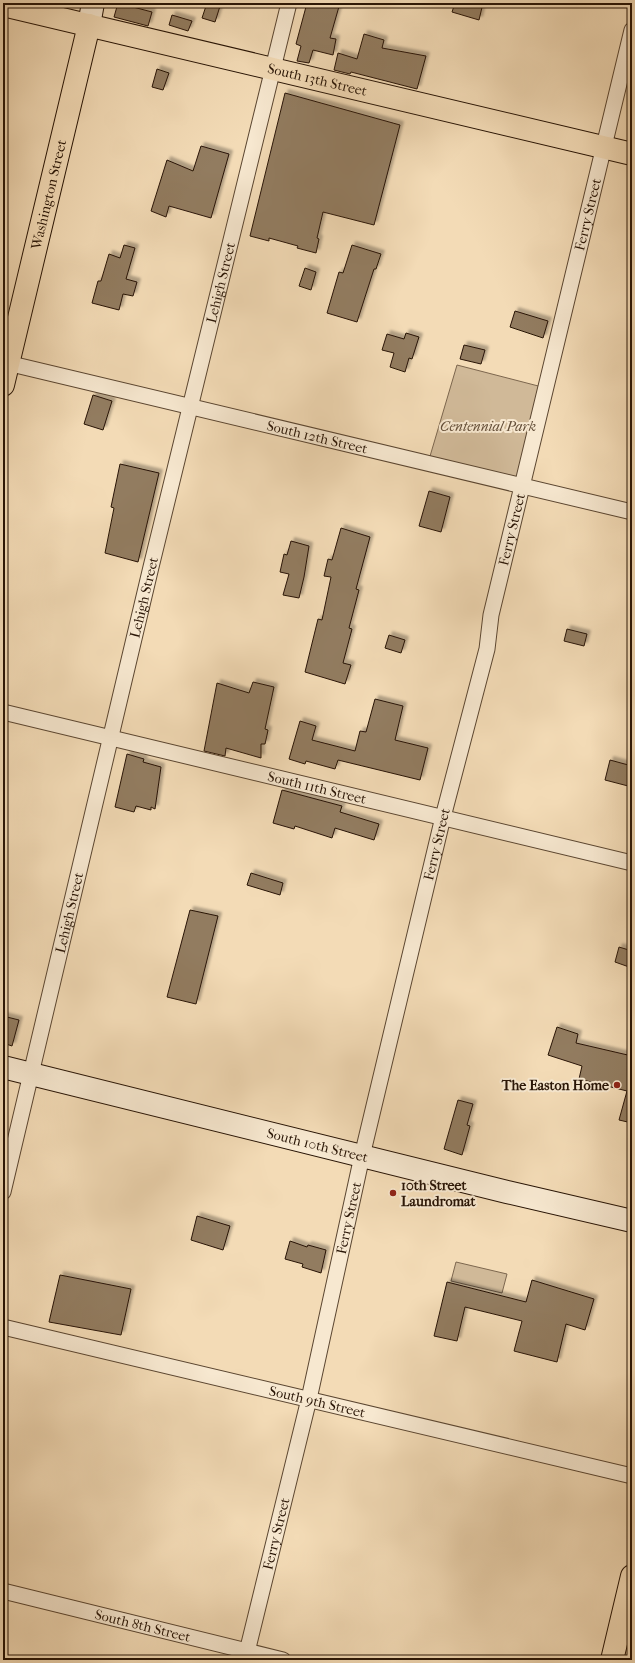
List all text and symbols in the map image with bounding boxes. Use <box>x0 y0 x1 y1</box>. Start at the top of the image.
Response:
street label: South 13th Street <box>266 59 369 99</box>
street label: Washington Street <box>27 138 70 252</box>
street label: Ferry Street <box>571 177 604 252</box>
street label: Lehigh Street <box>202 240 239 325</box>
street label: South 12th Street <box>265 417 369 457</box>
park label: Centennial Park <box>440 418 536 435</box>
street label: Ferry Street <box>495 491 529 567</box>
street label: Lehigh Street <box>126 555 162 640</box>
street label: South 11th Street <box>266 767 368 807</box>
street label: Ferry Street <box>420 806 453 882</box>
street label: Lehigh Street <box>51 871 87 955</box>
place label: The Easton Home <box>501 1077 609 1094</box>
marker: The Easton Home <box>612 1080 622 1090</box>
street label: South 10th Street <box>265 1124 370 1166</box>
place label: 10th Street Laundromat <box>401 1177 477 1210</box>
street label: Ferry Street <box>332 1180 365 1256</box>
marker: 10th Street Laundromat <box>388 1188 398 1198</box>
street label: South 9th Street <box>268 1382 367 1421</box>
street label: Ferry Street <box>259 1496 293 1572</box>
street label: South 8th Street <box>93 1605 192 1645</box>

